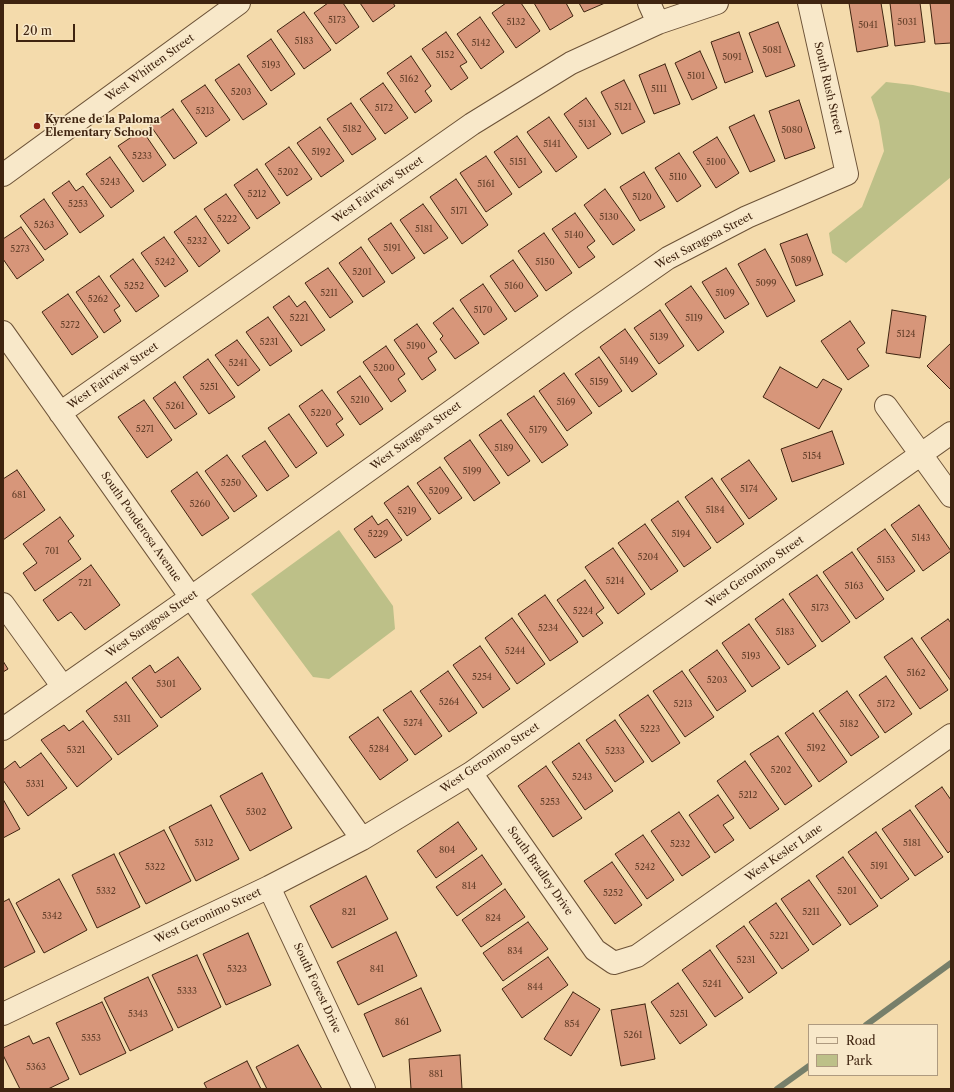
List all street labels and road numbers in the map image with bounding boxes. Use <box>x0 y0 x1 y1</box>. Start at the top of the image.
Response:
street label: West Whitten Street <box>103 31 197 105</box>
street label: South Rush Street <box>811 41 845 135</box>
street label: West Fairview Street <box>330 154 426 226</box>
street label: West Saragosa Street <box>653 210 755 272</box>
street label: West Fairview Street <box>65 340 161 412</box>
street label: West Saragosa Street <box>368 399 464 473</box>
street label: South Ponderosa Avenue <box>98 469 184 585</box>
street label: West Geronimo Street <box>704 533 806 611</box>
street label: West Saragosa Street <box>104 587 200 661</box>
street label: West Geronimo Street <box>438 720 542 796</box>
street label: West Kesler Lane <box>743 821 825 885</box>
street label: South Bradley Drive <box>504 824 576 918</box>
street label: West Geronimo Street <box>152 885 264 947</box>
street label: South Forest Drive <box>290 941 344 1035</box>

